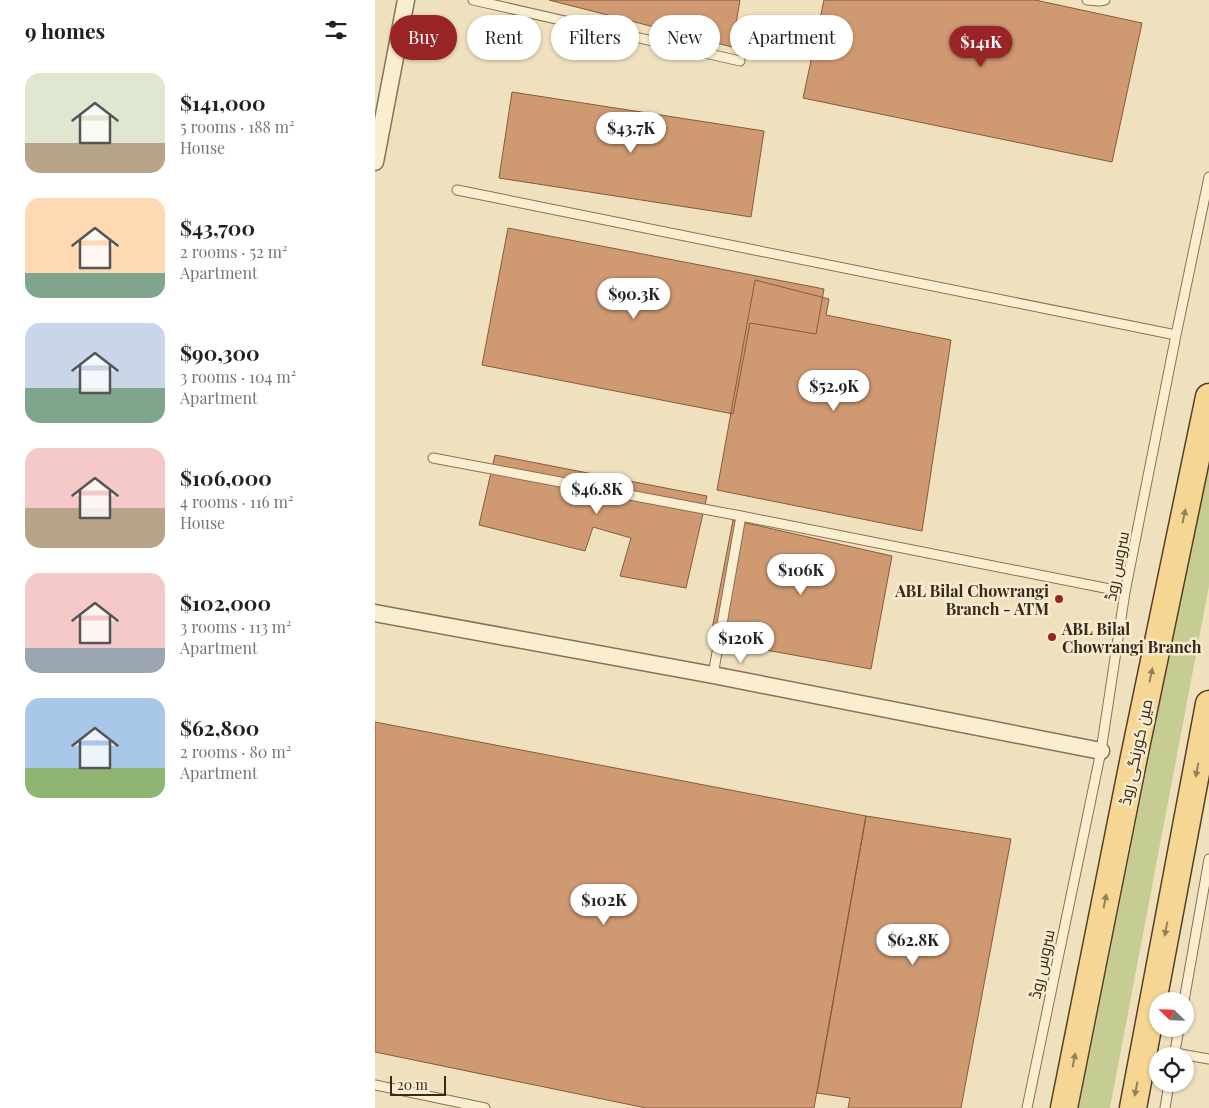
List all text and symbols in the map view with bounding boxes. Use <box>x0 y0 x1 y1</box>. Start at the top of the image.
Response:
chip: Buy <box>390 15 457 60</box>
chip: Rent <box>467 15 541 60</box>
chip: Filters <box>551 15 639 60</box>
chip: New <box>649 15 720 60</box>
chip: Apartment <box>730 15 853 60</box>
text: 9 homes <box>25 16 105 44</box>
icon: filters <box>322 16 350 44</box>
pin: $141K <box>946 26 1016 68</box>
text: $141K <box>960 31 1002 52</box>
text: $141,000 <box>180 88 266 116</box>
icon: home <box>65 93 125 153</box>
pin: $43.7K <box>590 112 672 154</box>
text: 5 rooms · 188 m² <box>180 116 294 137</box>
text: $43.7K <box>607 117 655 138</box>
text: House <box>180 137 225 158</box>
text: $43,700 <box>180 213 255 241</box>
icon: home <box>65 218 125 278</box>
text: 2 rooms · 52 m² <box>180 241 287 262</box>
text: Apartment <box>180 262 258 283</box>
pin: $90.3K <box>593 278 675 320</box>
text: $90.3K <box>608 283 660 304</box>
text: $90,300 <box>180 338 260 366</box>
icon: home <box>65 343 125 403</box>
text: 3 rooms · 104 m² <box>180 366 296 387</box>
pin: $52.9K <box>793 370 875 412</box>
text: $52.9K <box>809 375 859 396</box>
text: Apartment <box>180 387 258 408</box>
text: $106,000 <box>180 463 272 491</box>
icon: home <box>65 468 125 528</box>
pin: $46.8K <box>556 472 638 515</box>
text: $46.8K <box>571 478 623 499</box>
text: 4 rooms · 116 m² <box>180 491 294 512</box>
one-way arrow <box>1181 507 1189 523</box>
text: House <box>180 512 225 533</box>
street label: سروس روڈ <box>1099 529 1134 603</box>
pin: $106K <box>766 554 836 596</box>
text: $106K <box>778 559 824 580</box>
place label: ABL Bilal Chowrangi Branch - ATM <box>894 580 1049 619</box>
text: $102,000 <box>180 588 271 616</box>
icon: home <box>65 593 125 653</box>
marker: ABL Bilal Chowrangi Branch - ATM <box>1053 593 1065 605</box>
text: 3 rooms · 113 m² <box>180 616 291 637</box>
place label: ABL Bilal Chowrangi Branch <box>1061 618 1202 657</box>
pin: $120K <box>706 622 776 664</box>
text: $120K <box>718 627 764 648</box>
marker: ABL Bilal Chowrangi Branch <box>1046 631 1058 643</box>
text: Apartment <box>180 637 258 658</box>
one-way arrow <box>1147 667 1155 682</box>
street label: مین کورنگی روڈ <box>1114 697 1157 807</box>
text: $62,800 <box>180 713 259 741</box>
icon: home <box>65 718 125 778</box>
text: 2 rooms · 80 m² <box>180 741 291 762</box>
text: Apartment <box>180 762 258 783</box>
one-way arrow <box>1192 762 1200 778</box>
pin: $102K <box>569 884 639 926</box>
text: $102K <box>581 889 627 910</box>
one-way arrow <box>1102 892 1110 908</box>
one-way arrow <box>1162 922 1170 938</box>
pin: $62.8K <box>872 924 954 966</box>
street label: سروس روڈ <box>1023 927 1060 1001</box>
text: $62.8K <box>887 929 939 950</box>
north arrow <box>1149 992 1194 1038</box>
map controls <box>1149 992 1194 1092</box>
button: locate <box>1149 1047 1194 1092</box>
one-way arrow <box>1070 1052 1078 1068</box>
scale bar <box>390 1073 446 1096</box>
text: 20 m <box>397 1075 428 1094</box>
one-way arrow <box>1132 1081 1140 1097</box>

